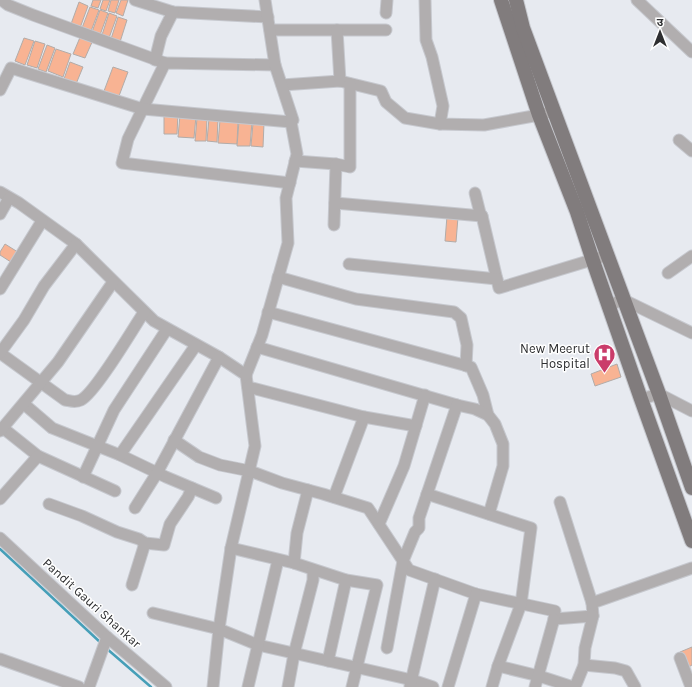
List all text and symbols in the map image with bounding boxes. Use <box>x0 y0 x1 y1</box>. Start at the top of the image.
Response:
north arrow <box>640 12 680 52</box>
text: उ <box>657 16 664 29</box>
place label: New Meerut Hospital <box>520 341 590 371</box>
hospital icon: New Meerut Hospital <box>592 342 618 375</box>
street label: Pandit Gauri Shankar <box>40 555 144 651</box>

